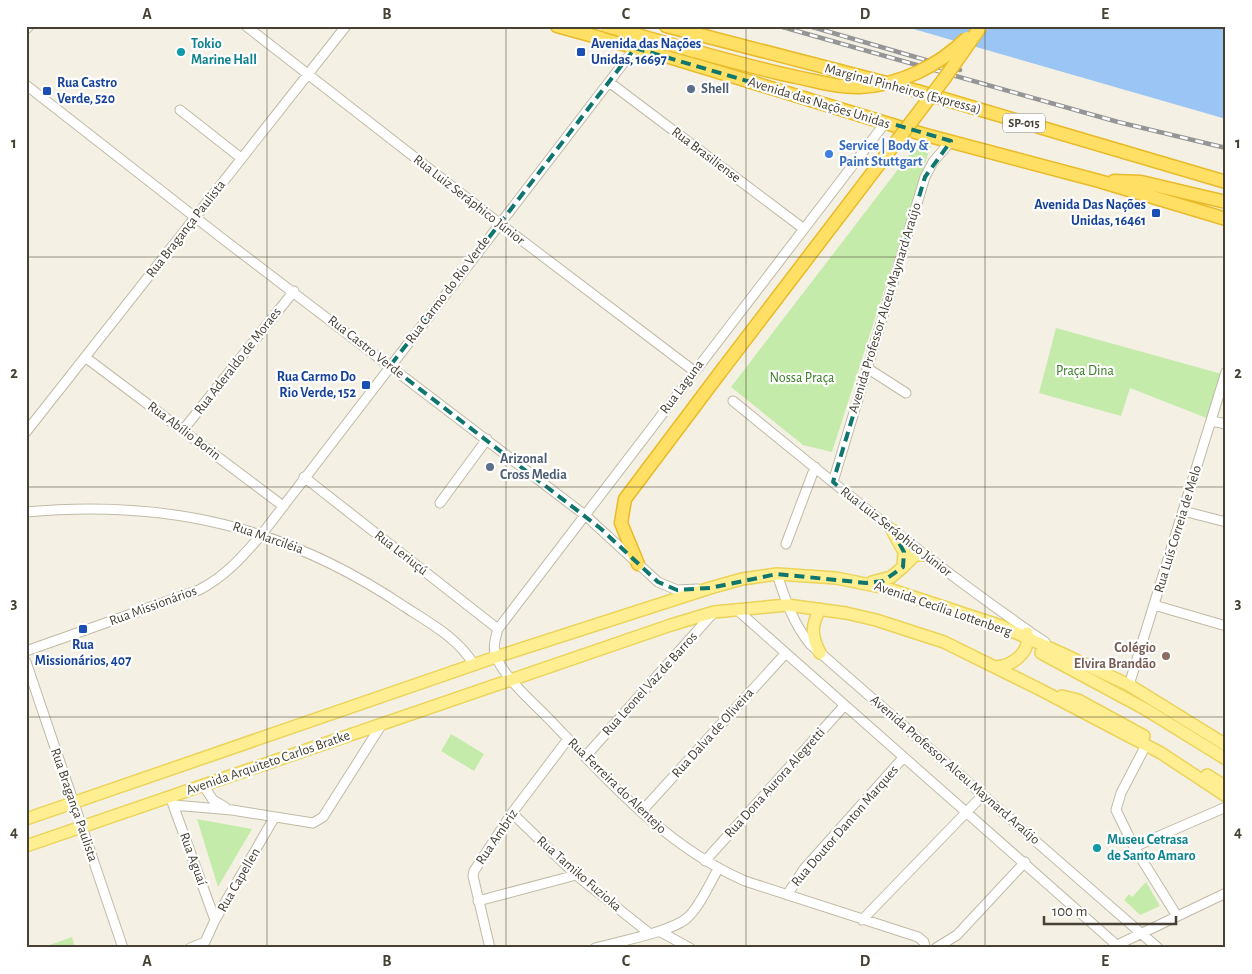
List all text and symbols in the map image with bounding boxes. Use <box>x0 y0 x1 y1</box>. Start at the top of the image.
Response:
text: A <box>142 6 152 22</box>
text: B <box>382 6 392 22</box>
text: C <box>622 6 631 22</box>
text: D <box>860 6 871 22</box>
text: E <box>1101 6 1109 22</box>
place label: Tokio Marine Hall <box>191 37 257 67</box>
place label: Avenida das Nações Unidas, 16697 <box>591 37 701 67</box>
marker: Tokio Marine Hall <box>175 46 187 58</box>
marker: Avenida das Nações Unidas, 16697 <box>575 46 587 58</box>
street label: Marginal Pinheiros (Expressa) <box>823 61 983 117</box>
street label: Avenida das Nações Unidas <box>746 75 892 131</box>
place label: Rua Castro Verde, 520 <box>57 76 117 106</box>
place label: Shell <box>701 82 729 96</box>
marker: Shell <box>685 83 697 95</box>
marker: Rua Castro Verde, 520 <box>41 85 53 97</box>
road number: SP-015 <box>1003 114 1045 132</box>
street label: Rua Brasiliense <box>669 125 743 185</box>
text: 1 <box>11 135 17 151</box>
text: 1 <box>1235 135 1241 151</box>
place label: Service | Body & Paint Stuttgart <box>839 138 928 169</box>
marker: Service | Body & Paint Stuttgart <box>823 148 835 160</box>
street label: Rua Luiz Seráphico Júnior <box>411 152 528 248</box>
street label: Rua Bragança Paulista <box>144 177 229 280</box>
place label: Avenida Das Nações Unidas, 16461 <box>1034 198 1146 228</box>
street label: Avenida Professor Alceu Maynard Araújo <box>846 201 924 415</box>
marker: Avenida Das Nações Unidas, 16461 <box>1150 207 1162 219</box>
street label: Rua Carmo do Rio Verde <box>403 234 493 346</box>
street label: Rua Aderaldo de Moraes <box>192 305 284 417</box>
street label: Rua Castro Verde <box>325 313 407 381</box>
street label: Rua Laguna <box>657 357 707 416</box>
park label: Praça Dina <box>1056 364 1115 378</box>
text: 2 <box>10 365 18 381</box>
text: 2 <box>1234 365 1242 381</box>
place label: Rua Carmo Do Rio Verde, 152 <box>277 370 356 400</box>
park label: Nossa Praça <box>770 371 835 385</box>
marker: Rua Carmo Do Rio Verde, 152 <box>360 379 372 391</box>
street label: Rua Abílio Borin <box>145 399 223 463</box>
place label: Arizonal Cross Media <box>500 452 567 482</box>
marker: Arizonal Cross Media <box>484 461 496 473</box>
street label: Rua Luís Correia de Melo <box>1152 464 1204 594</box>
street label: Rua Luiz Seráphico Júnior <box>838 484 955 580</box>
street label: Rua Marciléia <box>231 519 306 557</box>
street label: Rua Leriuçú <box>372 528 430 578</box>
street label: Avenida Cecília Lottenberg <box>872 579 1014 639</box>
street label: Rua Missionários <box>107 584 199 628</box>
text: 3 <box>11 595 18 611</box>
text: 3 <box>1235 595 1242 611</box>
marker: Rua Missionários, 407 <box>77 623 89 635</box>
street label: Rua Leonel Vaz de Barros <box>600 629 700 739</box>
place label: Rua Missionários, 407 <box>35 638 131 668</box>
place label: Colégio Elvira Brandão <box>1074 641 1156 671</box>
marker: Colégio Elvira Brandão <box>1160 650 1172 662</box>
street label: Rua Dalva de Oliveira <box>669 685 757 780</box>
street label: Avenida Professor Alceu Maynard Araújo <box>868 693 1042 847</box>
street label: Rua Dona Aurora Alegretti <box>722 725 828 841</box>
street label: Avenida Arquiteto Carlos Bratke <box>184 728 352 798</box>
street label: Rua Ferreira do Alentejo <box>565 736 669 836</box>
street label: Rua Bragança Paulista <box>48 746 100 864</box>
street label: Rua Doutor Danton Marques <box>789 763 901 889</box>
street label: Rua Ambriz <box>473 807 521 867</box>
text: 4 <box>10 824 18 840</box>
text: 4 <box>1234 824 1242 840</box>
street label: Rua Aguaí <box>177 831 209 888</box>
place label: Museu Cetrasa de Santo Amaro <box>1107 833 1196 863</box>
street label: Rua Tamiko Fuzioka <box>534 834 624 915</box>
marker: Museu Cetrasa de Santo Amaro <box>1091 842 1103 854</box>
street label: Rua Capellen <box>215 846 263 914</box>
scale bar <box>1044 894 1177 926</box>
text: 100 m <box>1052 904 1087 919</box>
text: A <box>142 953 152 969</box>
text: B <box>382 953 392 969</box>
text: C <box>622 953 631 969</box>
text: D <box>860 953 871 969</box>
text: E <box>1101 953 1109 969</box>

